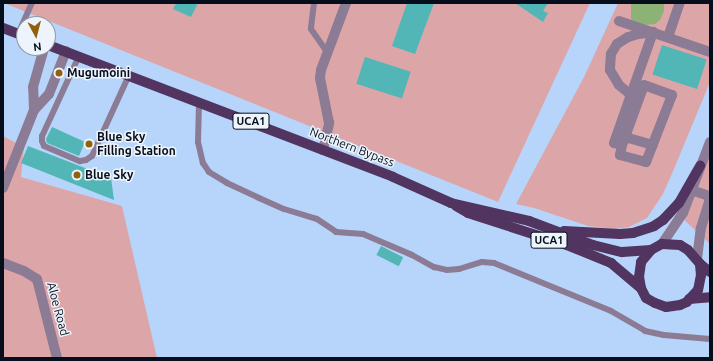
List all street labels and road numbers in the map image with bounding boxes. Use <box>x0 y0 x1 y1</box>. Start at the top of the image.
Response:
road number: UCA1 <box>232 112 270 130</box>
street label: Northern Bypass <box>308 124 396 170</box>
road number: UCA1 <box>530 231 568 249</box>
street label: Aloe Road <box>44 281 72 337</box>

